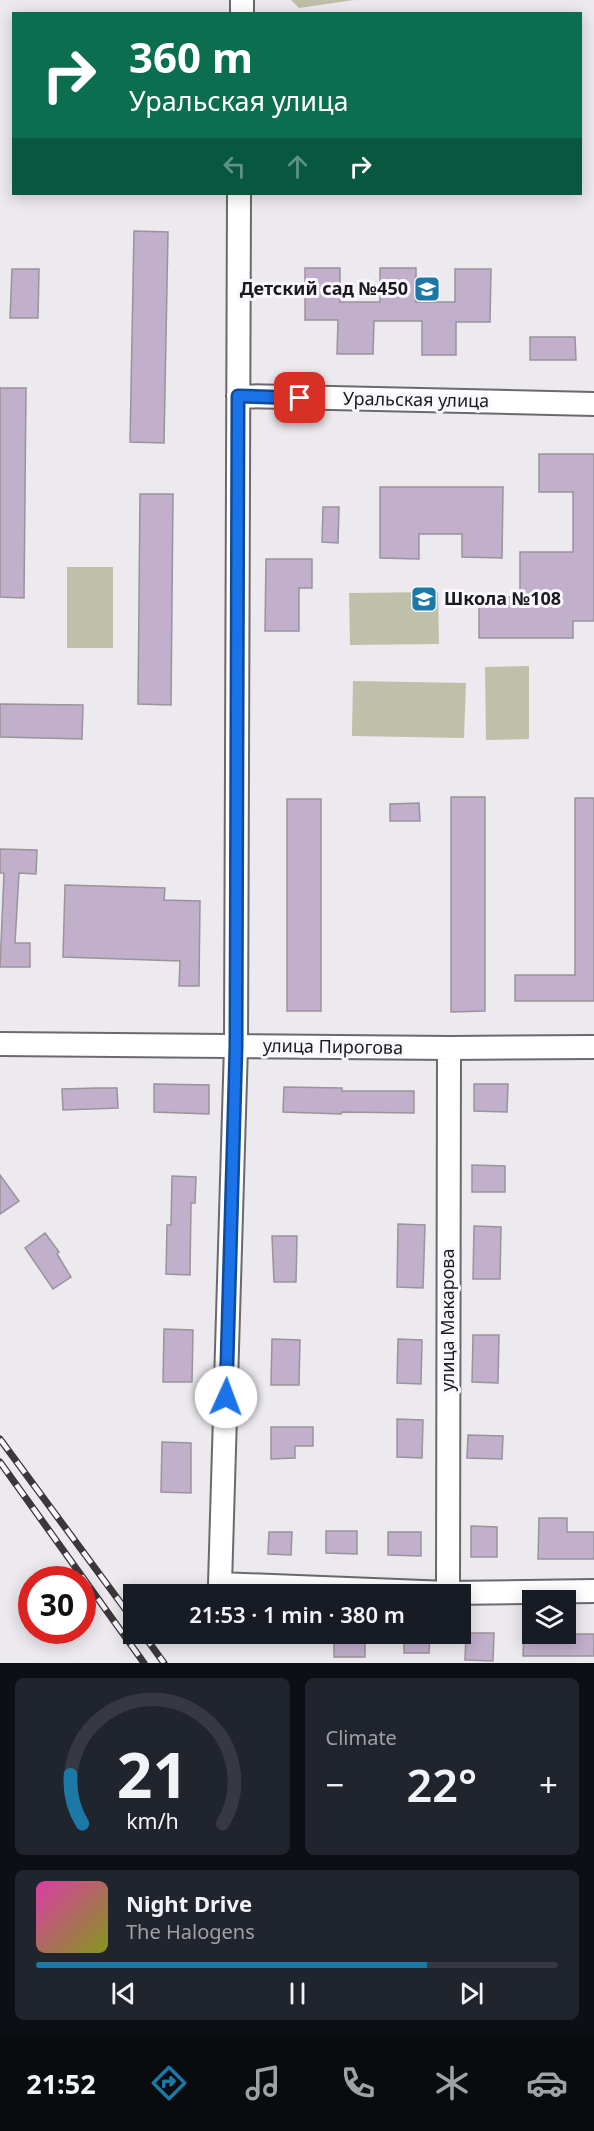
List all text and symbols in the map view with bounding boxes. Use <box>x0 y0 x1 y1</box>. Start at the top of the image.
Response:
text: 360 m <box>129 28 253 85</box>
icon: right <box>30 36 108 114</box>
text: Уральская улица <box>129 82 349 119</box>
icon: left <box>218 150 251 183</box>
icon: ahead <box>281 150 314 183</box>
icon: right <box>344 150 377 183</box>
school or university icon: Детский сад №450 <box>412 274 442 304</box>
place label: Детский сад №450 <box>240 276 408 300</box>
pin <box>274 372 325 423</box>
icon: arrive <box>283 381 316 414</box>
street label: Уральская улица <box>343 386 489 412</box>
school or university icon: Школа №108 <box>409 584 439 614</box>
place label: Школа №108 <box>444 586 561 610</box>
street label: улица Пирогова <box>263 1033 403 1059</box>
street label: улица Макарова <box>435 1248 459 1392</box>
position arrow <box>194 1365 258 1429</box>
speed limit sign: 30 <box>18 1566 96 1644</box>
map controls <box>522 1590 576 1644</box>
button: layers <box>522 1590 576 1644</box>
text: 21:53 · 1 min · 380 m <box>189 1599 405 1629</box>
text: Climate <box>326 1724 397 1751</box>
text: 21 <box>117 1731 188 1816</box>
text: 22° <box>406 1754 477 1815</box>
text: − <box>326 1762 344 1807</box>
text: + <box>539 1762 558 1807</box>
text: km/h <box>126 1806 179 1835</box>
text: Night Drive <box>126 1888 252 1918</box>
text: The Halogens <box>126 1918 255 1945</box>
icon: previous <box>107 1977 140 2010</box>
icon: pause <box>281 1977 314 2010</box>
icon: next <box>455 1977 488 2010</box>
icon: directions <box>148 2062 190 2104</box>
icon: music <box>242 2062 284 2104</box>
icon: phone <box>337 2062 379 2104</box>
icon: climate <box>431 2062 473 2104</box>
icon: car <box>526 2062 568 2104</box>
text: 21:52 <box>26 2065 96 2102</box>

